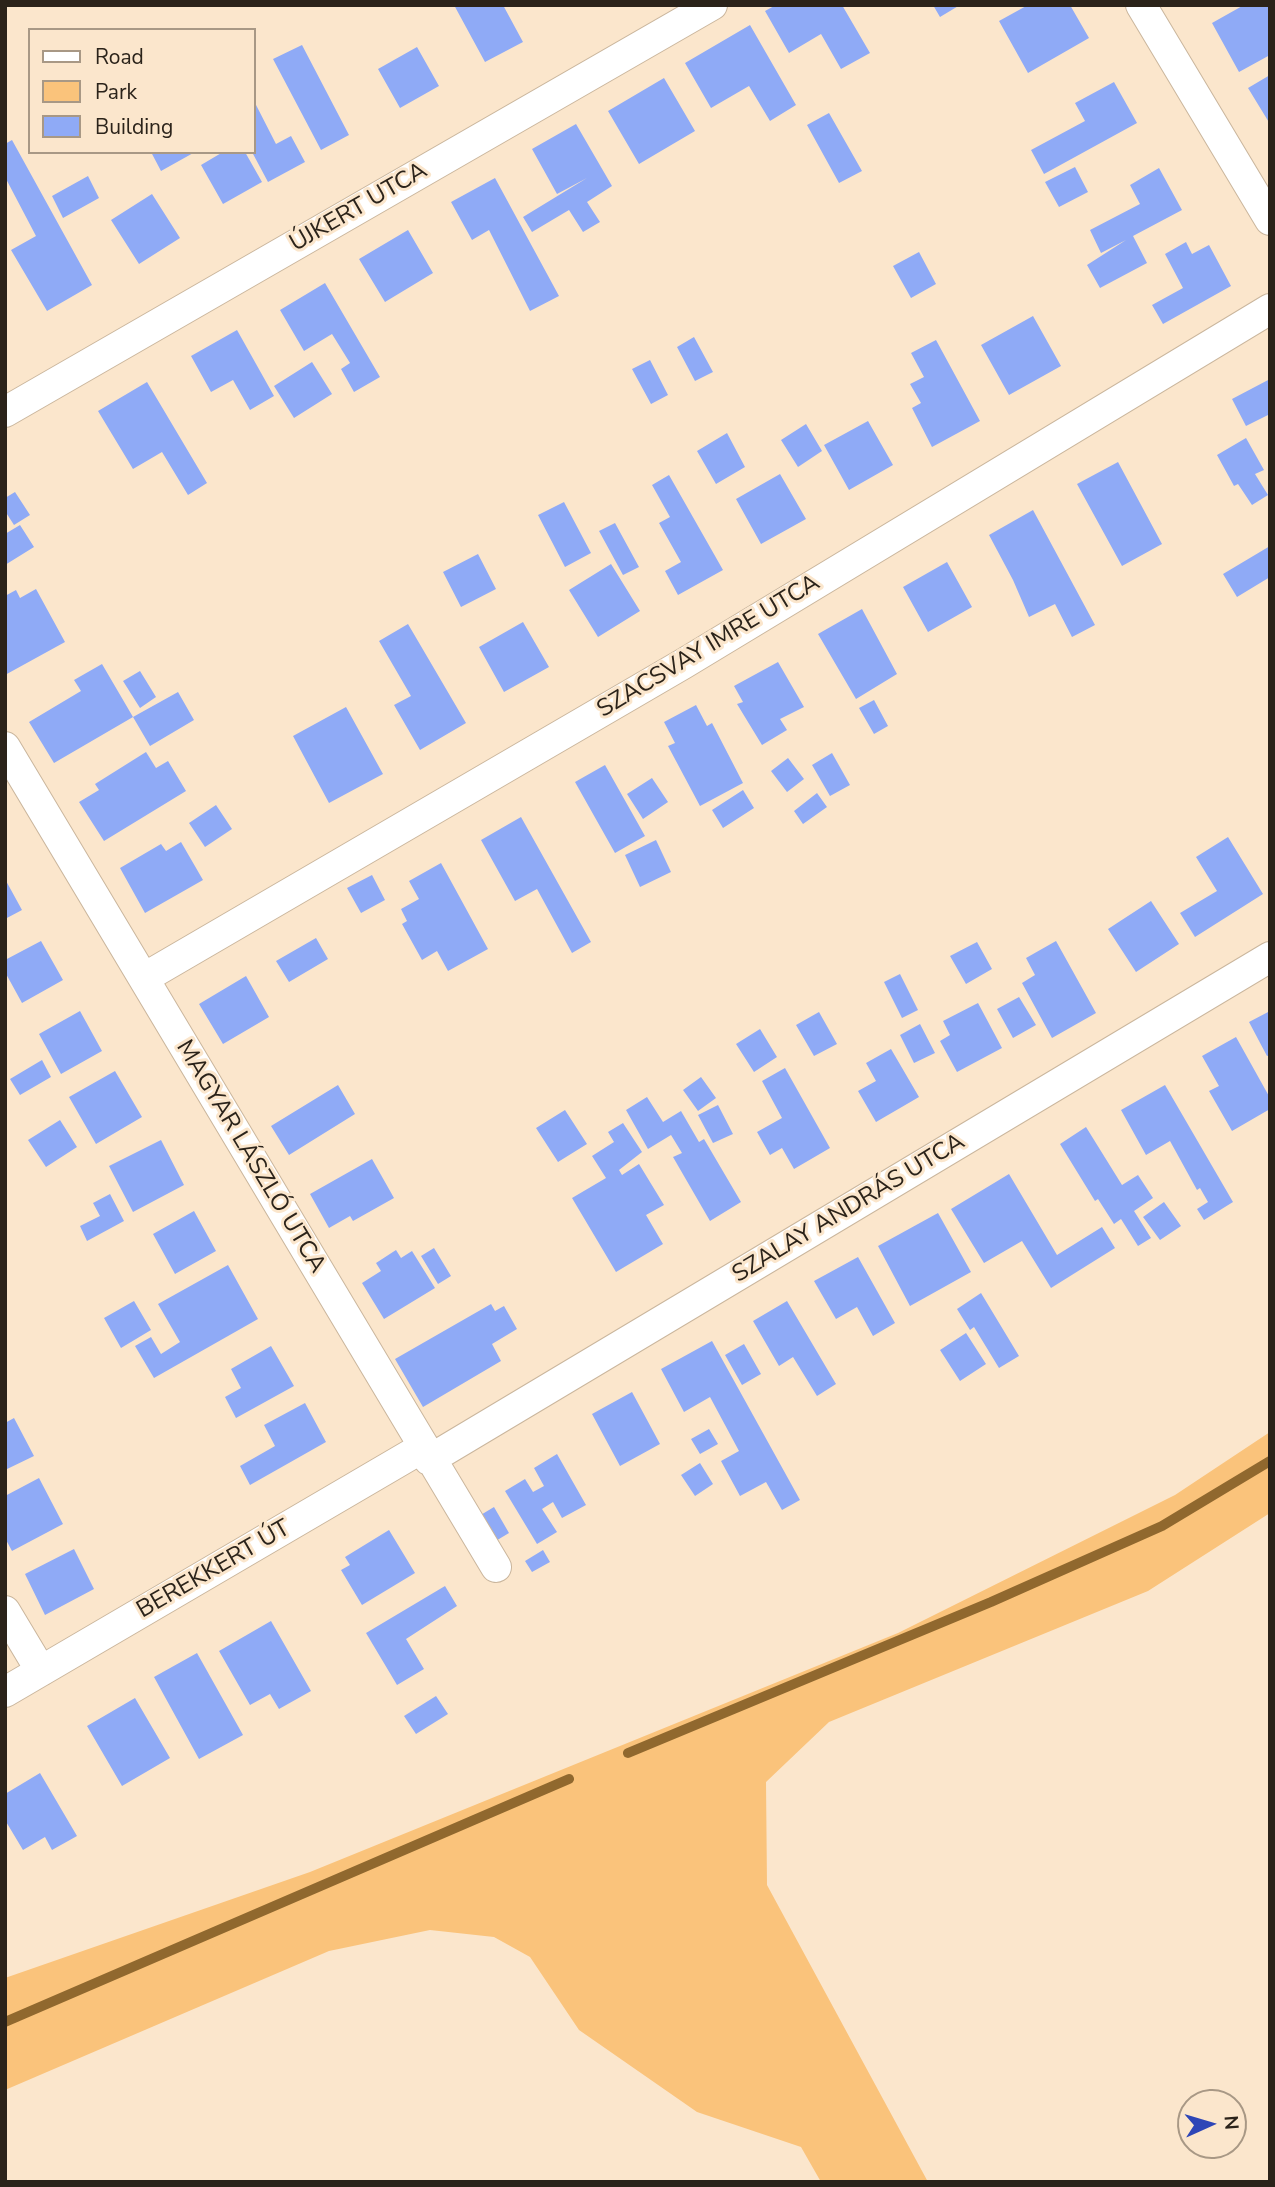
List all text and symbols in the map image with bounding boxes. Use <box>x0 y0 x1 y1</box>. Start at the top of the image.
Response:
legend <box>28 28 256 154</box>
text: Road <box>95 43 144 71</box>
text: Park <box>95 78 137 106</box>
text: Building <box>95 113 173 141</box>
street label: ÚJKERT UTCA <box>285 157 433 259</box>
street label: SZACSVAY IMRE UTCA <box>592 569 826 725</box>
street label: MAGYAR LÁSZLÓ UTCA <box>169 1035 331 1279</box>
street label: SZALAY ANDRÁS UTCA <box>728 1128 970 1290</box>
street label: BEREKKERT ÚT <box>132 1514 296 1626</box>
north arrow <box>1177 2089 1247 2159</box>
text: N <box>1217 2115 1244 2131</box>

